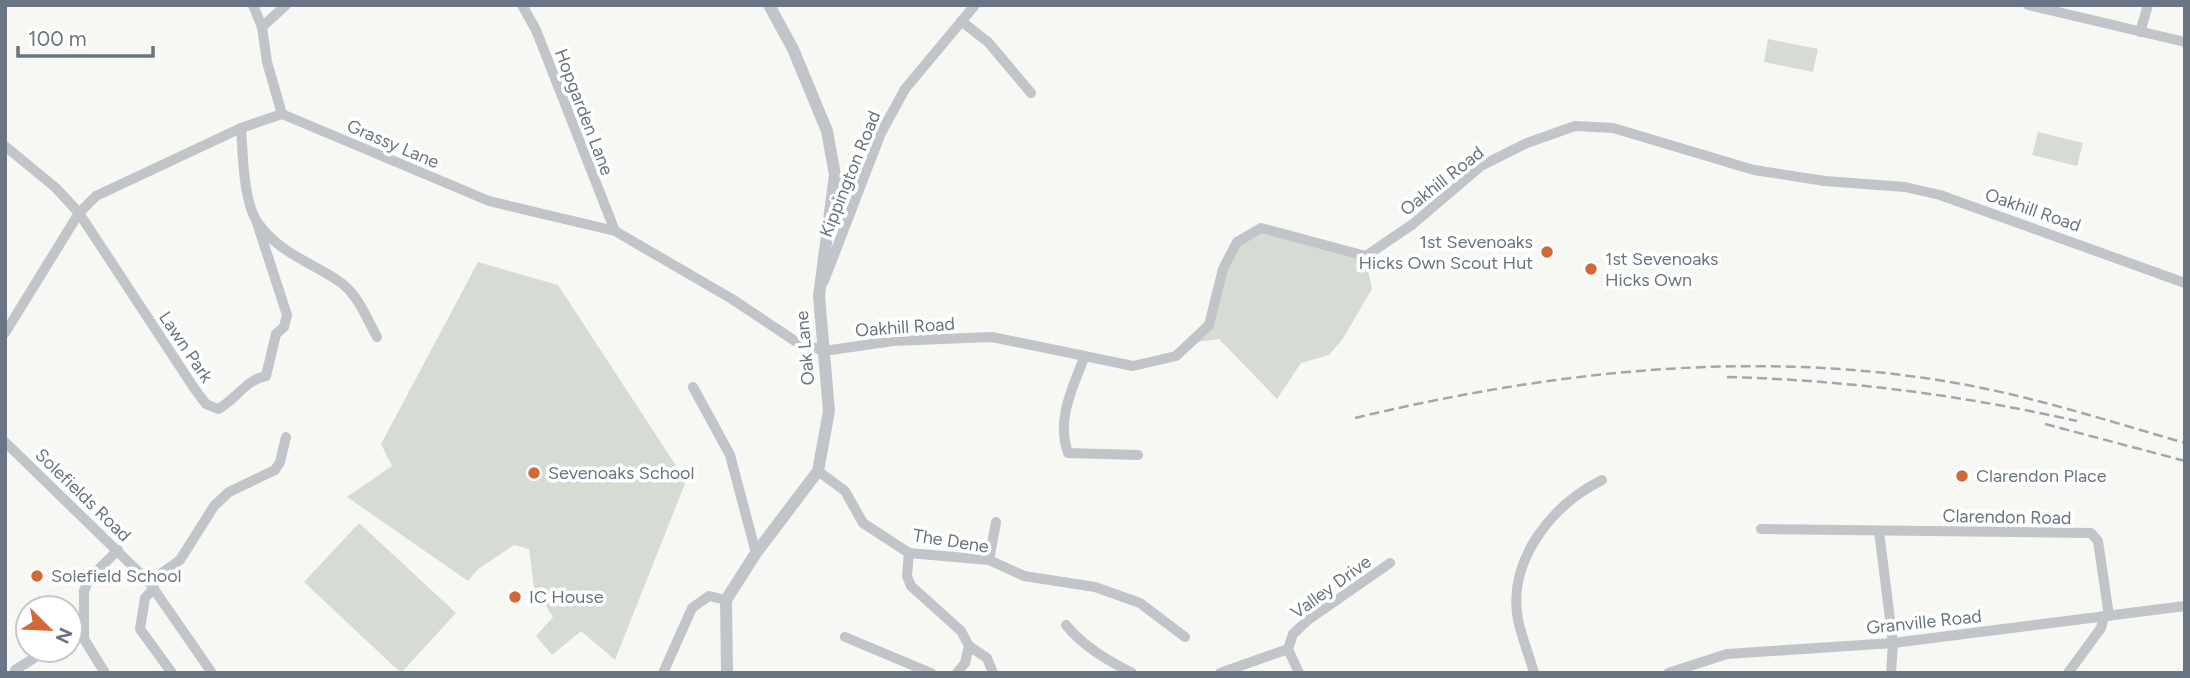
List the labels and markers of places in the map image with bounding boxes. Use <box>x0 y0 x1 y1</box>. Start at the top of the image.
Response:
place label: 1st Sevenoaks Hicks Own Scout Hut <box>1359 231 1533 274</box>
marker: 1st Sevenoaks Hicks Own Scout Hut <box>1539 244 1555 260</box>
place label: 1st Sevenoaks Hicks Own <box>1605 248 1718 291</box>
marker: 1st Sevenoaks Hicks Own <box>1583 261 1599 277</box>
place label: Sevenoaks School <box>548 462 695 484</box>
marker: Sevenoaks School <box>526 465 542 481</box>
place label: Clarendon Place <box>1976 465 2107 487</box>
marker: Clarendon Place <box>1954 468 1970 484</box>
place label: Solefield School <box>51 565 182 587</box>
marker: Solefield School <box>29 568 45 584</box>
place label: IC House <box>529 586 604 608</box>
marker: IC House <box>507 589 523 605</box>

